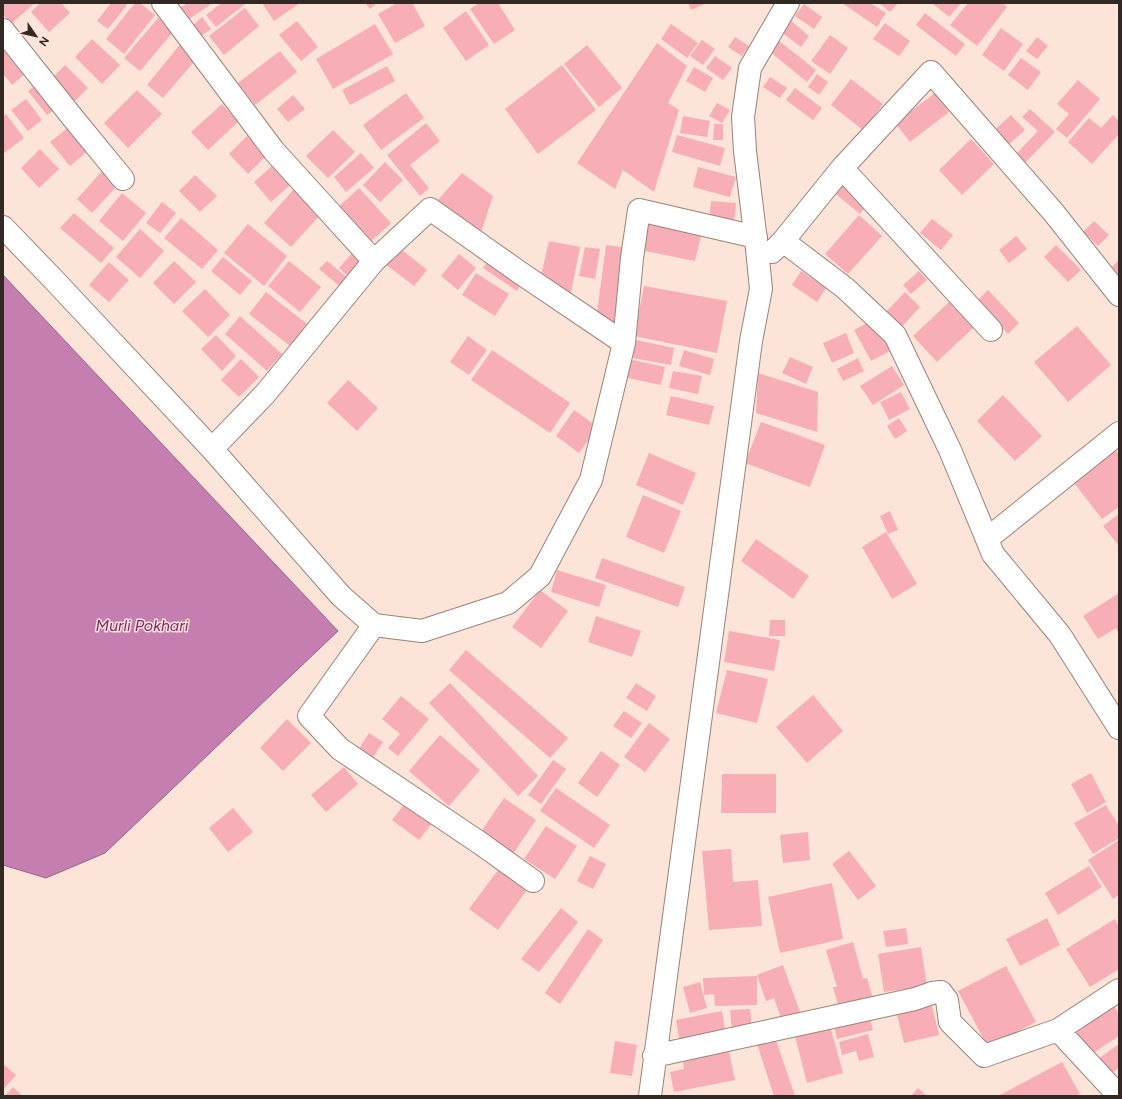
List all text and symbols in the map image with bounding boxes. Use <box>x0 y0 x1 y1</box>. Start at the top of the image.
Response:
north arrow <box>16 16 56 56</box>
text: N <box>36 34 52 48</box>
water label: Murli Pokhari <box>96 616 189 635</box>

